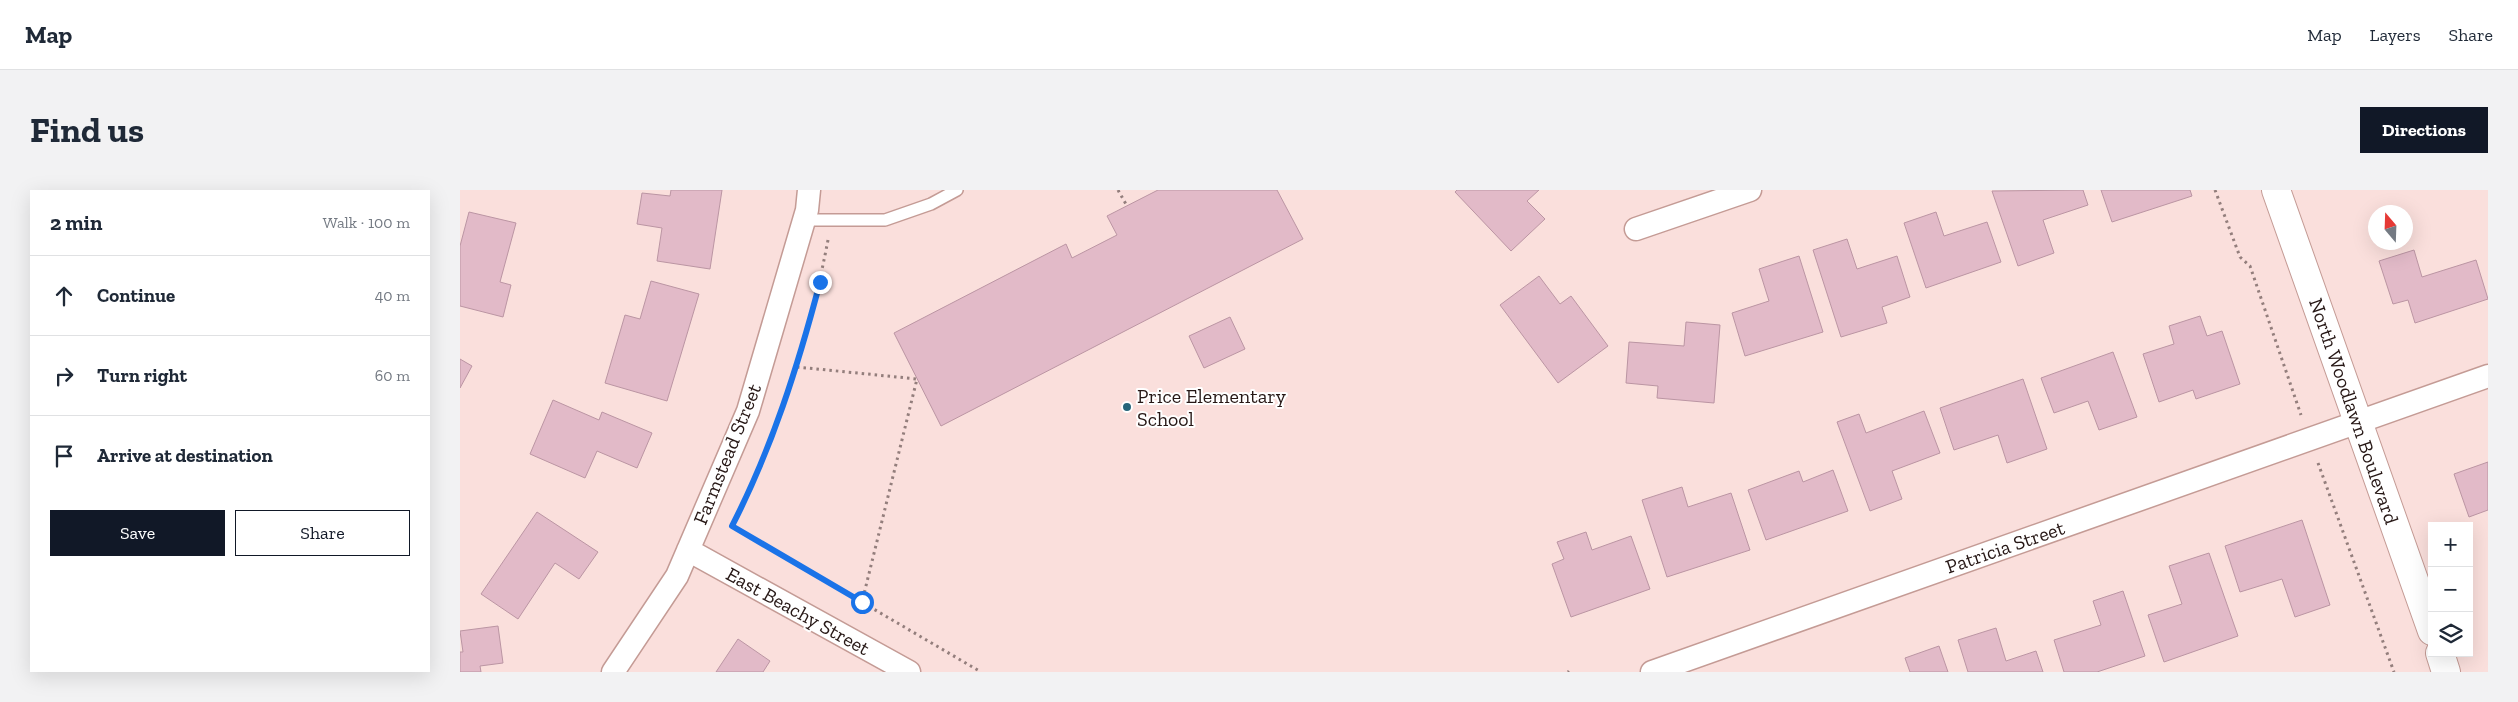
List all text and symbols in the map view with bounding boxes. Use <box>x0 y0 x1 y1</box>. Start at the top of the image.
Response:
text: Map <box>25 20 72 49</box>
text: Map <box>2307 24 2342 46</box>
text: Layers <box>2370 24 2421 46</box>
text: Share <box>2449 24 2493 46</box>
button: Directions <box>2360 107 2488 153</box>
text: Find us <box>30 109 144 151</box>
north arrow <box>2368 205 2413 250</box>
text: 2 min <box>50 210 102 235</box>
text: Walk · 100 m <box>323 213 410 232</box>
route end <box>809 271 832 294</box>
icon: ahead <box>50 282 78 310</box>
text: Continue <box>97 284 175 307</box>
text: 40 m <box>375 286 410 305</box>
street label: North Woodlawn Boulevard <box>2304 295 2404 527</box>
icon: right <box>50 362 78 390</box>
text: Turn right <box>97 364 187 387</box>
text: 60 m <box>375 366 410 385</box>
street label: Farmstead Street <box>688 380 766 528</box>
place label: Price Elementary School <box>1137 384 1287 431</box>
marker: Price Elementary School <box>1121 401 1133 413</box>
icon: arrive <box>50 442 78 470</box>
text: Arrive at destination <box>97 444 273 467</box>
button: Save <box>50 510 225 556</box>
button: Share <box>235 510 410 556</box>
street label: Patricia Street <box>1942 515 2068 579</box>
map controls <box>2428 522 2473 657</box>
button: + <box>2428 522 2473 567</box>
street label: East Beachy Street <box>722 562 874 661</box>
button: − <box>2428 567 2473 612</box>
route start <box>851 591 874 614</box>
button: layers <box>2428 612 2473 657</box>

